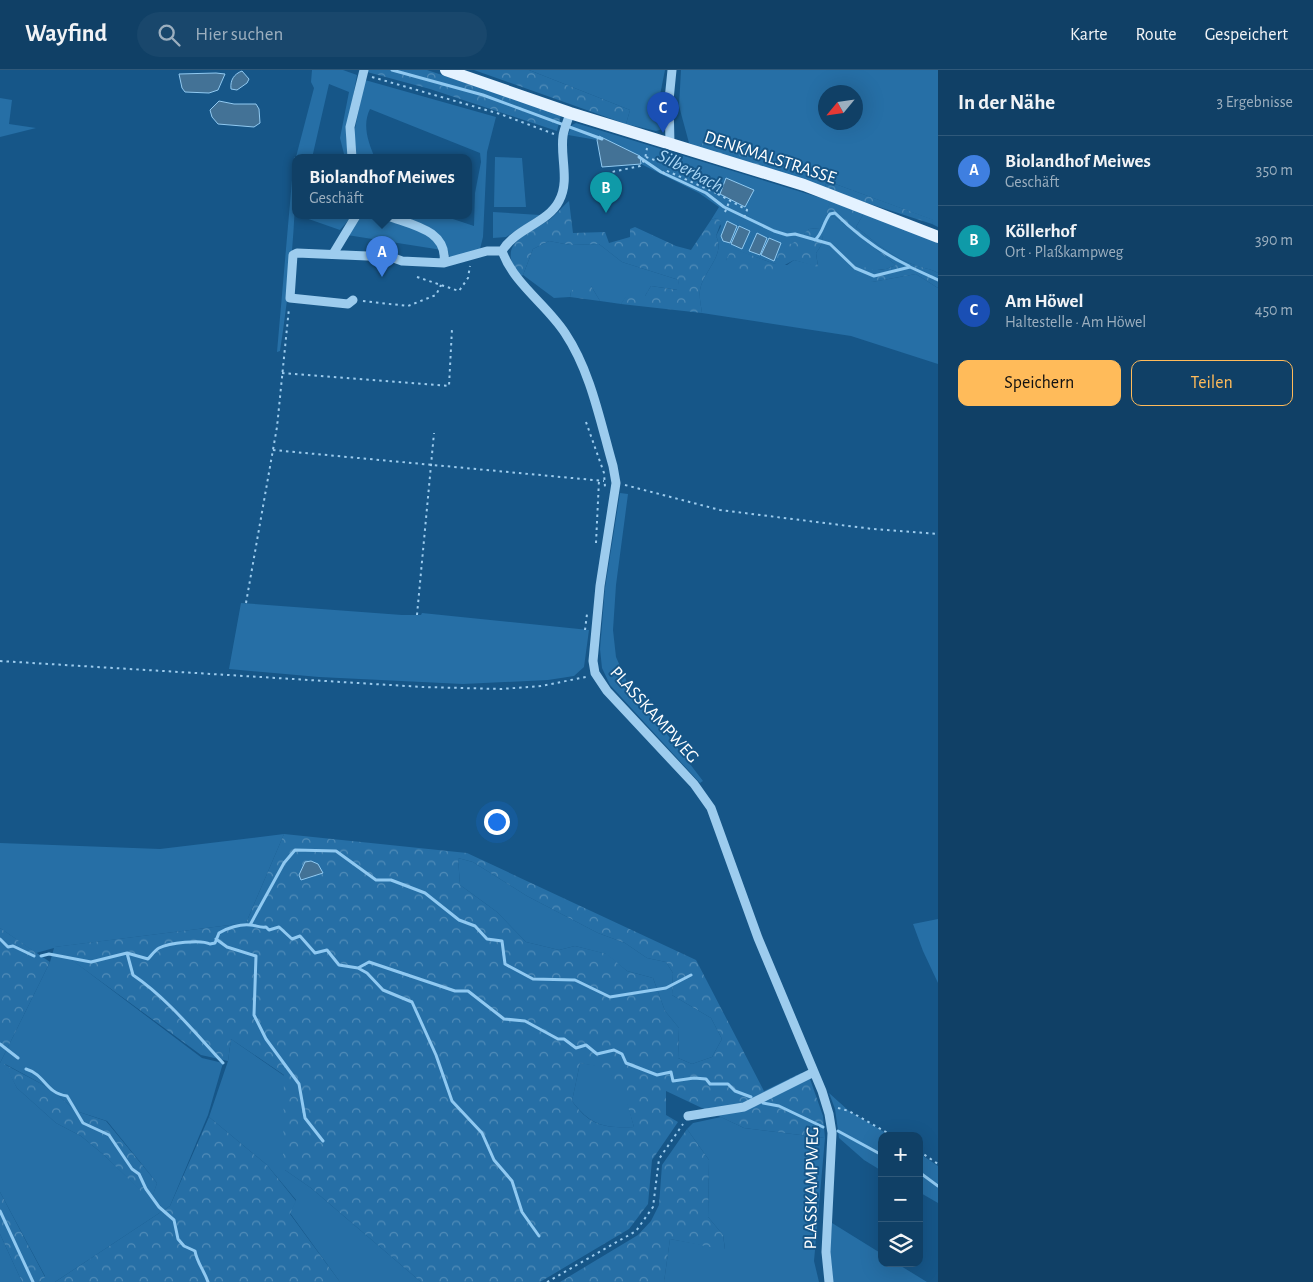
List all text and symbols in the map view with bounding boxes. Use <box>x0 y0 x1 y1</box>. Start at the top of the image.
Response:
search box <box>137 12 487 57</box>
icon: search <box>155 21 183 49</box>
text: Wayfind <box>25 22 107 46</box>
text: Hier suchen <box>195 25 283 44</box>
text: Karte <box>1070 26 1107 44</box>
text: Route <box>1135 26 1177 44</box>
text: Gespeichert <box>1205 26 1288 44</box>
north arrow <box>818 85 863 130</box>
pin: C <box>647 92 679 133</box>
text: In der Nähe <box>958 92 1055 113</box>
text: 3 Ergebnisse <box>1216 94 1293 110</box>
street label: DENKMALSTRASSE <box>702 128 839 188</box>
water label: Silberbach <box>654 146 726 196</box>
text: Biolandhof Meiwes <box>1005 152 1151 171</box>
popup <box>292 154 472 219</box>
text: A <box>969 162 979 178</box>
text: 350 m <box>1256 162 1293 178</box>
text: Biolandhof Meiwes <box>309 168 455 187</box>
pin: B <box>590 172 622 213</box>
text: Geschäft <box>1005 174 1059 190</box>
text: Geschäft <box>309 190 364 206</box>
text: Köllerhof <box>1005 222 1076 241</box>
text: B <box>969 232 979 248</box>
text: 390 m <box>1255 232 1293 248</box>
pin: A <box>366 236 398 277</box>
text: Ort · Plaßkampweg <box>1005 244 1123 260</box>
text: Am Höwel <box>1005 292 1083 311</box>
text: C <box>970 302 978 318</box>
text: 450 m <box>1255 302 1293 318</box>
text: Haltestelle · Am Höwel <box>1005 314 1146 330</box>
button: Speichern <box>958 360 1121 406</box>
button: Teilen <box>1131 360 1293 406</box>
street label: PLASSKAMPWEG <box>606 663 702 767</box>
your location <box>484 809 510 835</box>
street label: PLASSKAMPWEG <box>802 1126 822 1250</box>
map controls <box>878 1132 923 1267</box>
button: + <box>878 1132 923 1177</box>
button: − <box>878 1177 923 1222</box>
button: layers <box>878 1222 923 1267</box>

